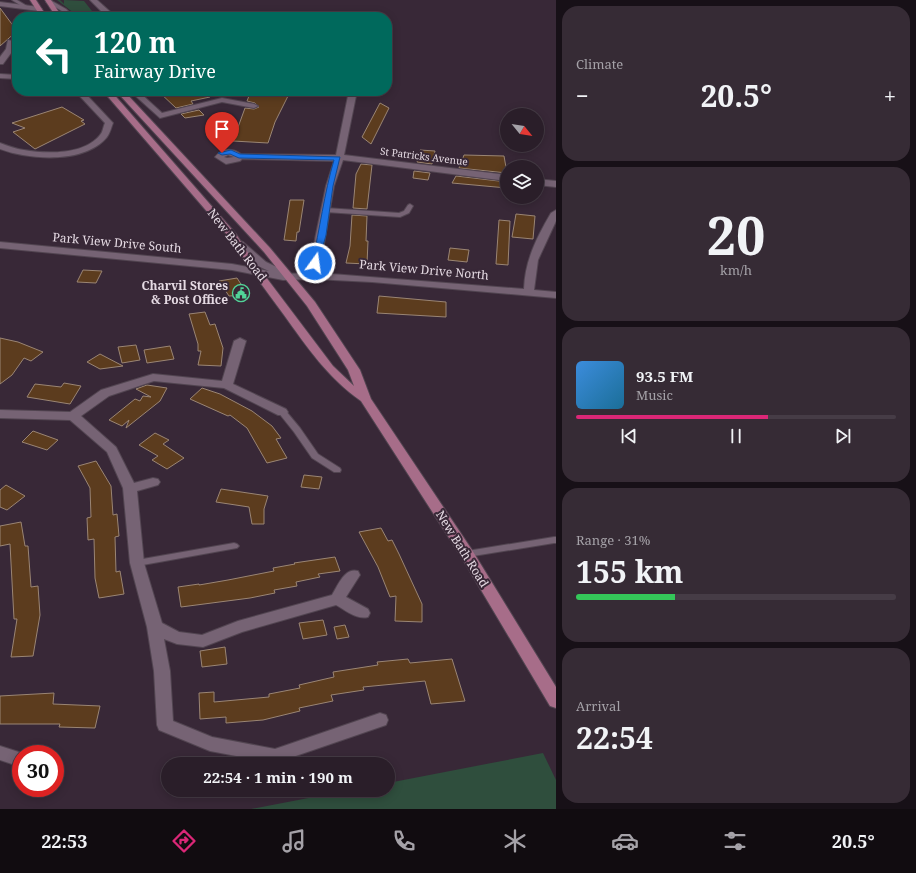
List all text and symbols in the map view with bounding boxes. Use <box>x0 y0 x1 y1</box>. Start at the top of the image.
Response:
text: 120 m <box>94 23 176 61</box>
icon: left <box>28 28 80 80</box>
text: Climate <box>576 55 623 73</box>
text: Fairway Drive <box>94 59 216 83</box>
text: 20.5° <box>700 75 772 116</box>
text: − <box>576 80 589 110</box>
text: + <box>884 80 896 110</box>
north arrow <box>500 108 544 152</box>
map controls <box>500 108 544 204</box>
pin <box>205 112 239 153</box>
icon: arrive <box>211 118 233 140</box>
street label: St Patricks Avenue <box>379 144 469 168</box>
button: layers <box>500 160 544 204</box>
text: 20 <box>707 199 765 270</box>
street label: New Bath Road <box>204 205 271 285</box>
street label: Park View Drive South <box>52 228 183 257</box>
position arrow <box>294 242 336 284</box>
street label: Park View Drive North <box>359 255 490 284</box>
text: km/h <box>720 261 752 279</box>
place label: Charvil Stores & Post Office <box>142 277 228 308</box>
public building icon: Charvil Stores & Post Office <box>231 283 251 303</box>
text: 93.5 FM <box>636 366 693 386</box>
text: Music <box>636 386 673 404</box>
icon: previous <box>618 425 640 447</box>
icon: pause <box>725 425 747 447</box>
icon: next <box>832 425 854 447</box>
street label: New Bath Road <box>432 507 493 591</box>
text: Range · 31% <box>576 531 650 549</box>
text: 155 km <box>576 551 683 592</box>
text: Arrival <box>576 697 620 715</box>
text: 22:54 <box>576 717 653 758</box>
speed limit sign: 30 <box>12 745 64 797</box>
text: 22:54 · 1 min · 190 m <box>203 767 353 787</box>
icon: directions <box>170 827 198 855</box>
icon: music <box>280 827 308 855</box>
icon: phone <box>390 827 418 855</box>
icon: climate <box>501 827 529 855</box>
icon: car <box>611 827 639 855</box>
icon: filters <box>721 827 749 855</box>
text: 22:53 <box>41 829 87 853</box>
text: 20.5° <box>832 829 875 853</box>

